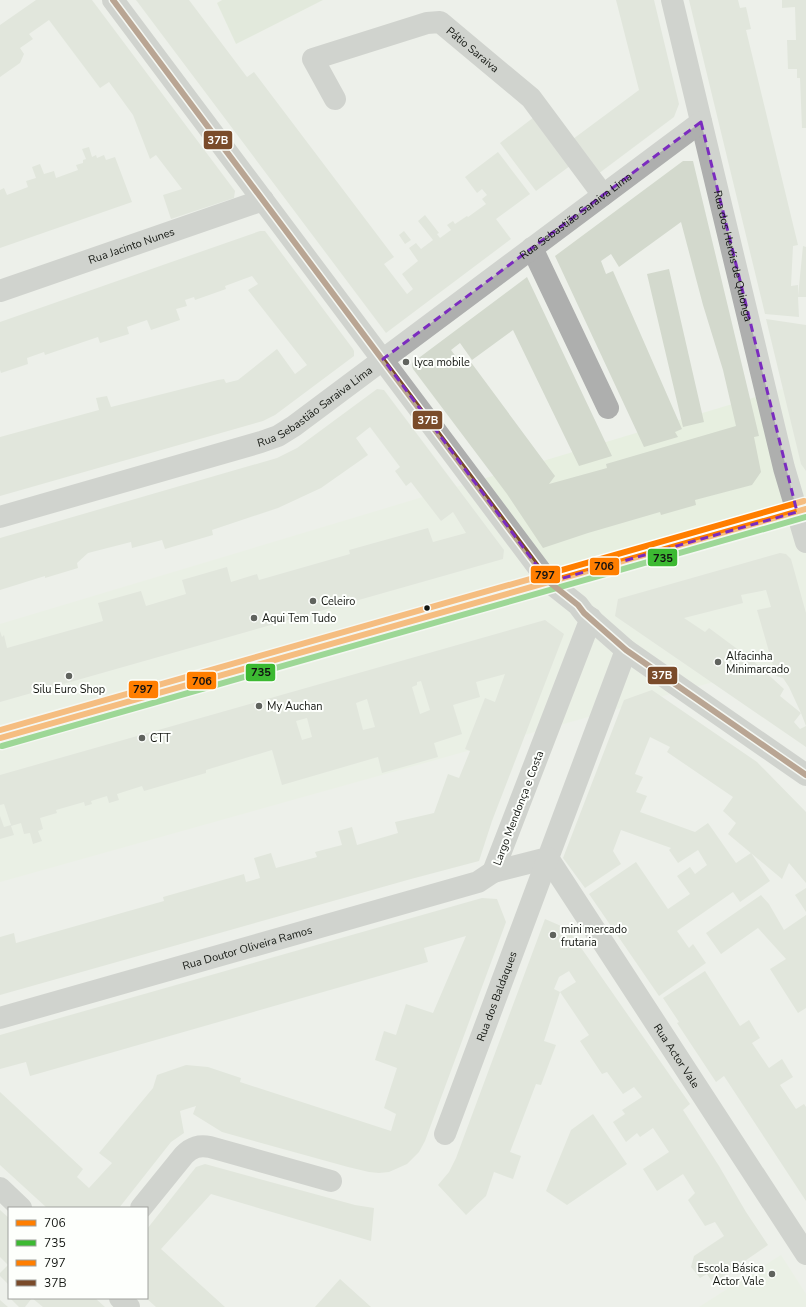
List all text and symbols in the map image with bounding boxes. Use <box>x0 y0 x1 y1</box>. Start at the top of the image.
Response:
street label: Pátio Saraiva <box>443 23 502 76</box>
line badge: 37B <box>203 130 233 150</box>
text: 37B <box>208 133 228 148</box>
street label: Rua Sebastião Saraiva Lima <box>517 169 635 263</box>
street label: Rua dos Heróis de Quionga <box>710 189 756 323</box>
street label: Rua Jacinto Nunes <box>87 224 177 268</box>
place label: lyca mobile <box>414 355 470 370</box>
marker: lyca mobile <box>401 357 411 367</box>
street label: Rua Sebastião Saraiva Lima <box>255 363 376 451</box>
line badge: 37B <box>412 410 443 430</box>
text: 37B <box>418 413 438 428</box>
line badge: 735 <box>647 548 678 567</box>
text: 735 <box>653 551 673 566</box>
line badge: 706 <box>589 557 620 576</box>
text: 706 <box>594 559 614 574</box>
line badge: 797 <box>530 565 561 584</box>
text: 797 <box>535 568 555 583</box>
place label: Celeiro <box>321 594 355 609</box>
marker: Celeiro <box>308 596 318 606</box>
unlabelled marker <box>422 603 432 613</box>
place label: Aqui Tem Tudo <box>262 611 336 626</box>
marker: Aqui Tem Tudo <box>249 613 259 623</box>
place label: Alfacinha Minimarcado <box>726 649 789 677</box>
marker: Alfacinha Minimarcado <box>713 657 723 667</box>
line badge: 735 <box>245 663 276 682</box>
text: 735 <box>251 665 271 680</box>
line badge: 37B <box>647 666 678 685</box>
text: 37B <box>652 668 672 683</box>
marker: Silu Euro Shop <box>64 671 74 681</box>
line badge: 706 <box>186 671 217 690</box>
text: 706 <box>192 674 212 689</box>
line badge: 797 <box>128 680 159 699</box>
place label: Silu Euro Shop <box>33 682 105 697</box>
text: 797 <box>133 682 153 697</box>
place label: My Auchan <box>267 699 323 714</box>
marker: My Auchan <box>254 701 264 711</box>
place label: CTT <box>150 731 171 746</box>
marker: CTT <box>137 733 147 743</box>
street label: Largo Mendonça e Costa <box>490 748 547 868</box>
place label: mini mercado frutaria <box>561 922 627 950</box>
street label: Rua Doutor Oliveira Ramos <box>181 923 314 974</box>
marker: mini mercado frutaria <box>548 930 558 940</box>
street label: Rua dos Baldaques <box>473 949 521 1044</box>
street label: Rua Actor Vale <box>650 1021 703 1091</box>
legend <box>8 1207 148 1299</box>
text: 706 <box>44 1215 66 1231</box>
text: 735 <box>44 1235 66 1251</box>
text: 797 <box>44 1255 66 1271</box>
place label: Escola Básica Actor Vale <box>697 1261 764 1289</box>
marker: Escola Básica Actor Vale <box>767 1269 777 1279</box>
text: 37B <box>44 1275 67 1291</box>

